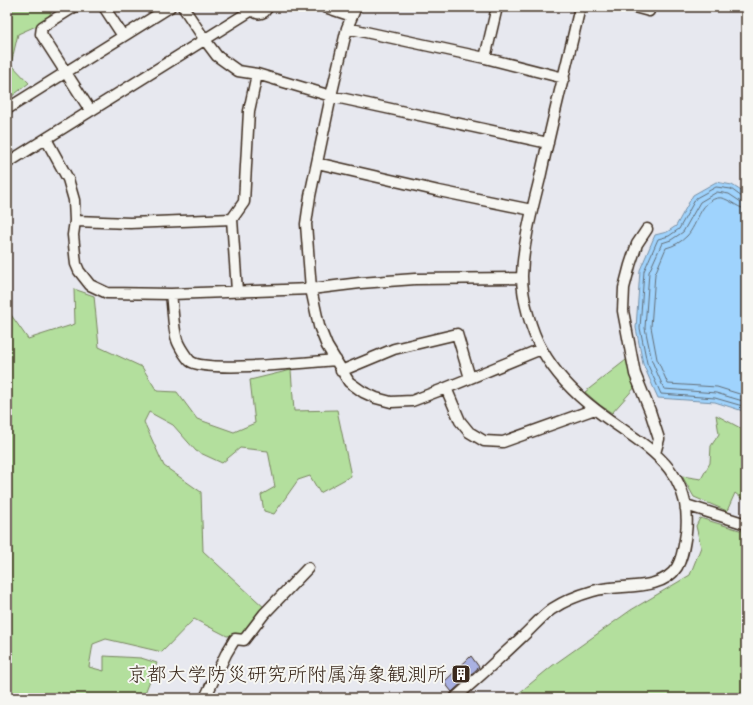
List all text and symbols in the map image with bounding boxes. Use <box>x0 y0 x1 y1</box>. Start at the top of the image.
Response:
place label: 京都大学防災研究所附属海象観測所 <box>127 662 447 687</box>
building icon: 京都大学防災研究所附属海象観測所 <box>450 663 472 685</box>

